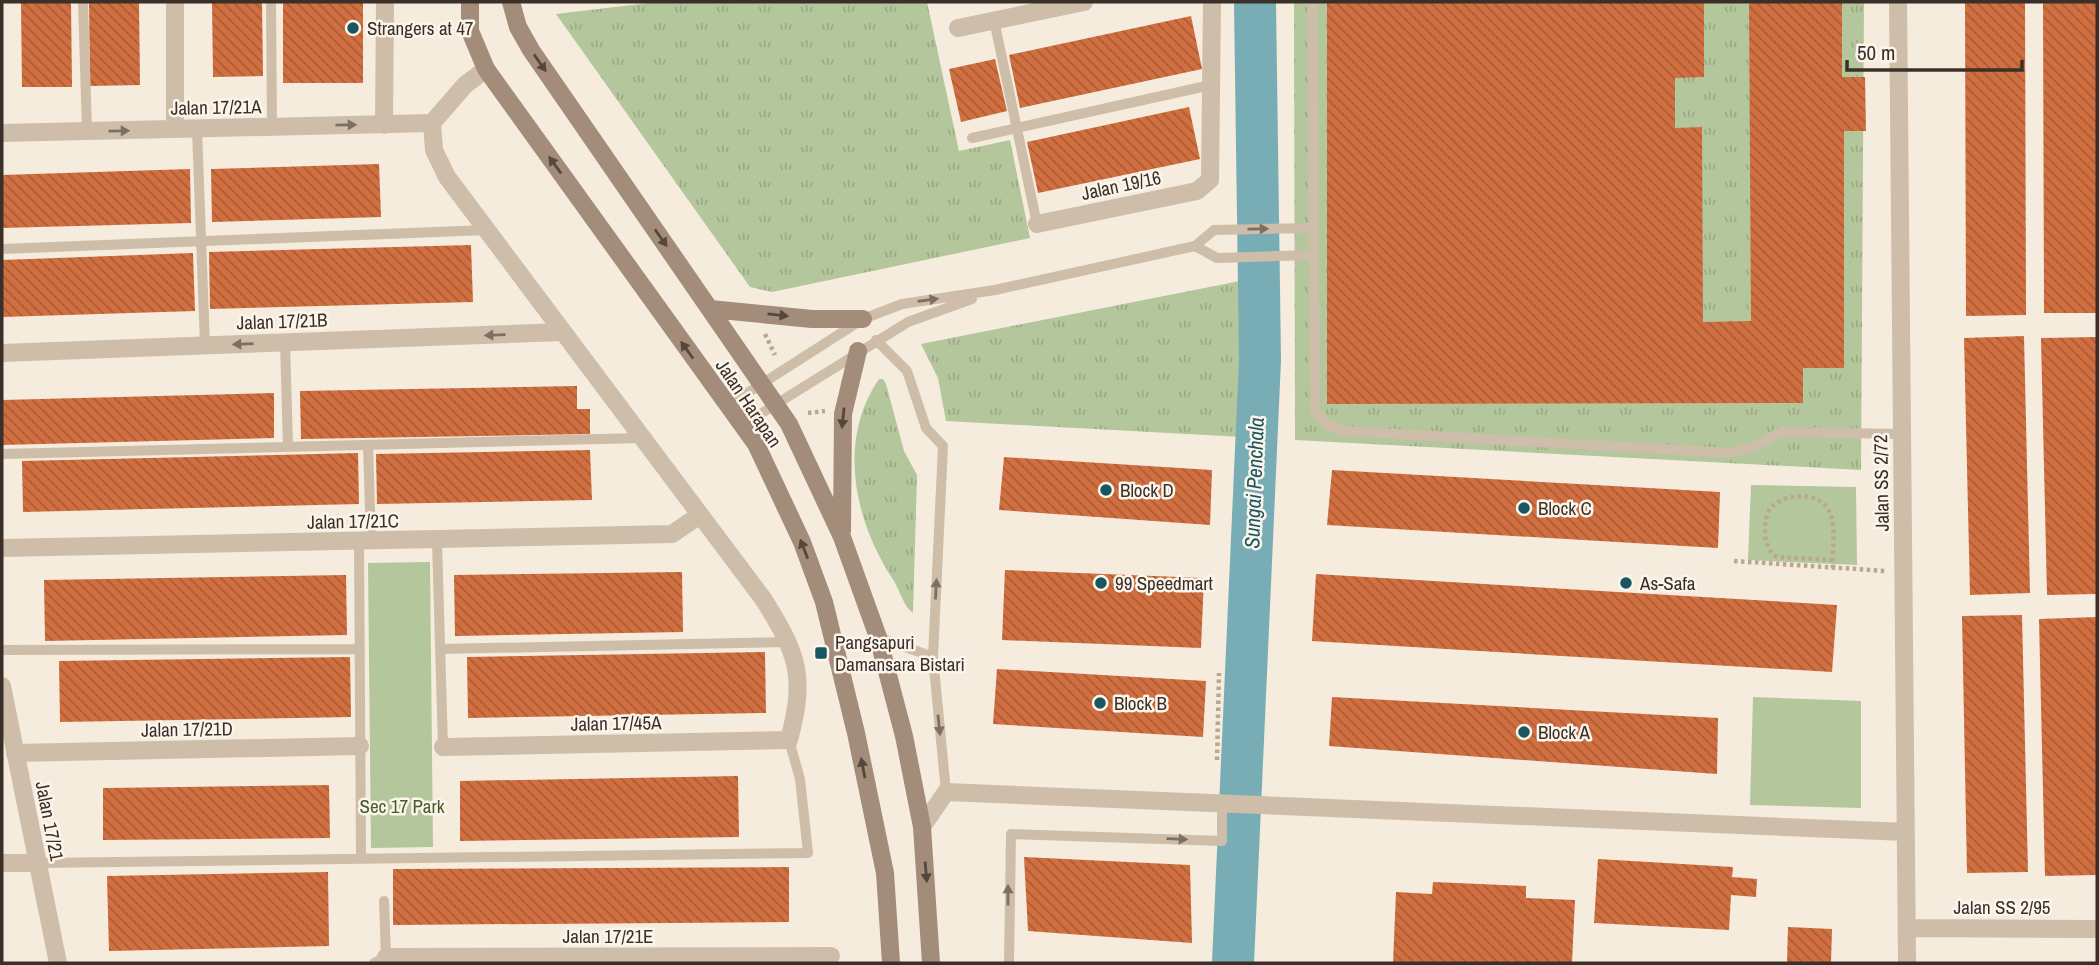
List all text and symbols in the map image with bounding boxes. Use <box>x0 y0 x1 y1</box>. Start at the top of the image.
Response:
place label: Strangers at 47 <box>367 15 474 41</box>
marker: Strangers at 47 <box>345 20 361 36</box>
scale bar <box>1847 28 2022 72</box>
text: 50 m <box>1857 38 1895 67</box>
one-way arrow <box>533 54 547 72</box>
street label: Jalan 17/21A <box>170 93 262 121</box>
one-way arrow <box>336 120 358 131</box>
one-way arrow <box>108 125 130 136</box>
one-way arrow <box>548 156 562 174</box>
street label: Jalan 19/16 <box>1079 164 1163 206</box>
one-way arrow <box>1247 223 1269 235</box>
one-way arrow <box>654 229 668 247</box>
one-way arrow <box>917 294 939 305</box>
street label: Jalan 17/21B <box>236 306 328 336</box>
one-way arrow <box>767 310 789 321</box>
one-way arrow <box>484 329 506 340</box>
one-way arrow <box>232 338 254 349</box>
one-way arrow <box>680 341 694 359</box>
street label: Jalan Harapan <box>710 354 788 452</box>
one-way arrow <box>838 407 849 429</box>
water label: Sungai Penchala <box>1237 417 1271 549</box>
street label: Jalan SS 2/72 <box>1867 434 1895 532</box>
place label: Block D <box>1120 477 1174 503</box>
marker: Block D <box>1098 482 1114 498</box>
place label: Block C <box>1538 495 1592 521</box>
marker: Block C <box>1516 500 1532 516</box>
street label: Jalan 17/21C <box>307 507 399 535</box>
one-way arrow <box>799 538 810 559</box>
place label: 99 Speedmart <box>1115 570 1214 596</box>
place label: As-Safa <box>1639 570 1696 596</box>
marker: 99 Speedmart <box>1093 575 1109 591</box>
marker: As-Safa <box>1618 575 1634 591</box>
one-way arrow <box>931 578 942 600</box>
place label: Pangsapuri Damansara Bistari <box>835 629 965 677</box>
marker: Pangsapuri Damansara Bistari <box>813 645 829 661</box>
place label: Block B <box>1114 690 1167 716</box>
marker: Block B <box>1092 695 1108 711</box>
street label: Jalan 17/45A <box>570 709 662 737</box>
one-way arrow <box>934 714 945 736</box>
street label: Jalan 17/21D <box>141 715 233 743</box>
place label: Block A <box>1538 719 1591 745</box>
marker: Block A <box>1516 724 1532 740</box>
one-way arrow <box>857 757 868 779</box>
street label: Jalan 17/21 <box>30 779 71 863</box>
park label: Sec 17 Park <box>360 793 445 819</box>
one-way arrow <box>1166 834 1188 845</box>
one-way arrow <box>921 861 932 883</box>
one-way arrow <box>1002 884 1014 906</box>
street label: Jalan SS 2/95 <box>1953 894 2051 920</box>
street label: Jalan 17/21E <box>563 923 653 949</box>

